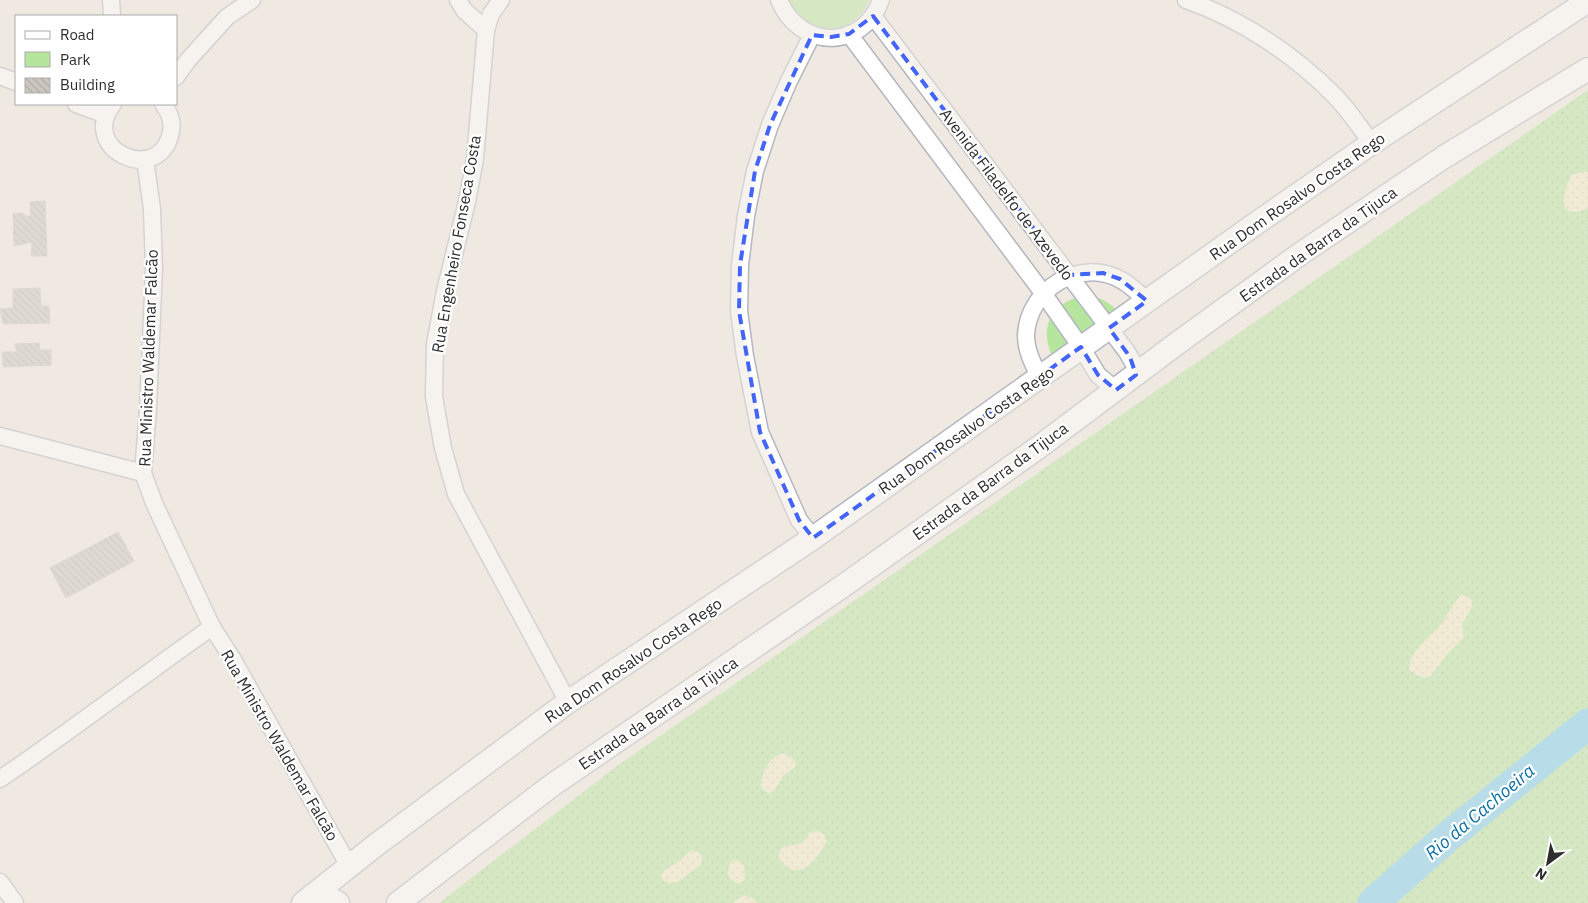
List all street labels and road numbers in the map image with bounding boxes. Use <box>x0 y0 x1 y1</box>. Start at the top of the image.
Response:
street label: Avenida Filadelfo de Azevedo <box>936 104 1078 284</box>
street label: Rua Dom Rosalvo Costa Rego <box>1205 128 1389 264</box>
street label: Rua Engenheiro Fonseca Costa <box>427 133 485 355</box>
street label: Estrada da Barra da Tijuca <box>1235 182 1401 306</box>
street label: Rua Ministro Waldemar Falcão <box>134 249 162 467</box>
street label: Rua Dom Rosalvo Costa Rego <box>874 362 1058 498</box>
street label: Estrada da Barra da Tijuca <box>908 418 1072 544</box>
street label: Rua Dom Rosalvo Costa Rego <box>540 593 726 727</box>
street label: Rua Ministro Waldemar Falcão <box>217 646 343 844</box>
street label: Estrada da Barra da Tijuca <box>575 652 742 774</box>

